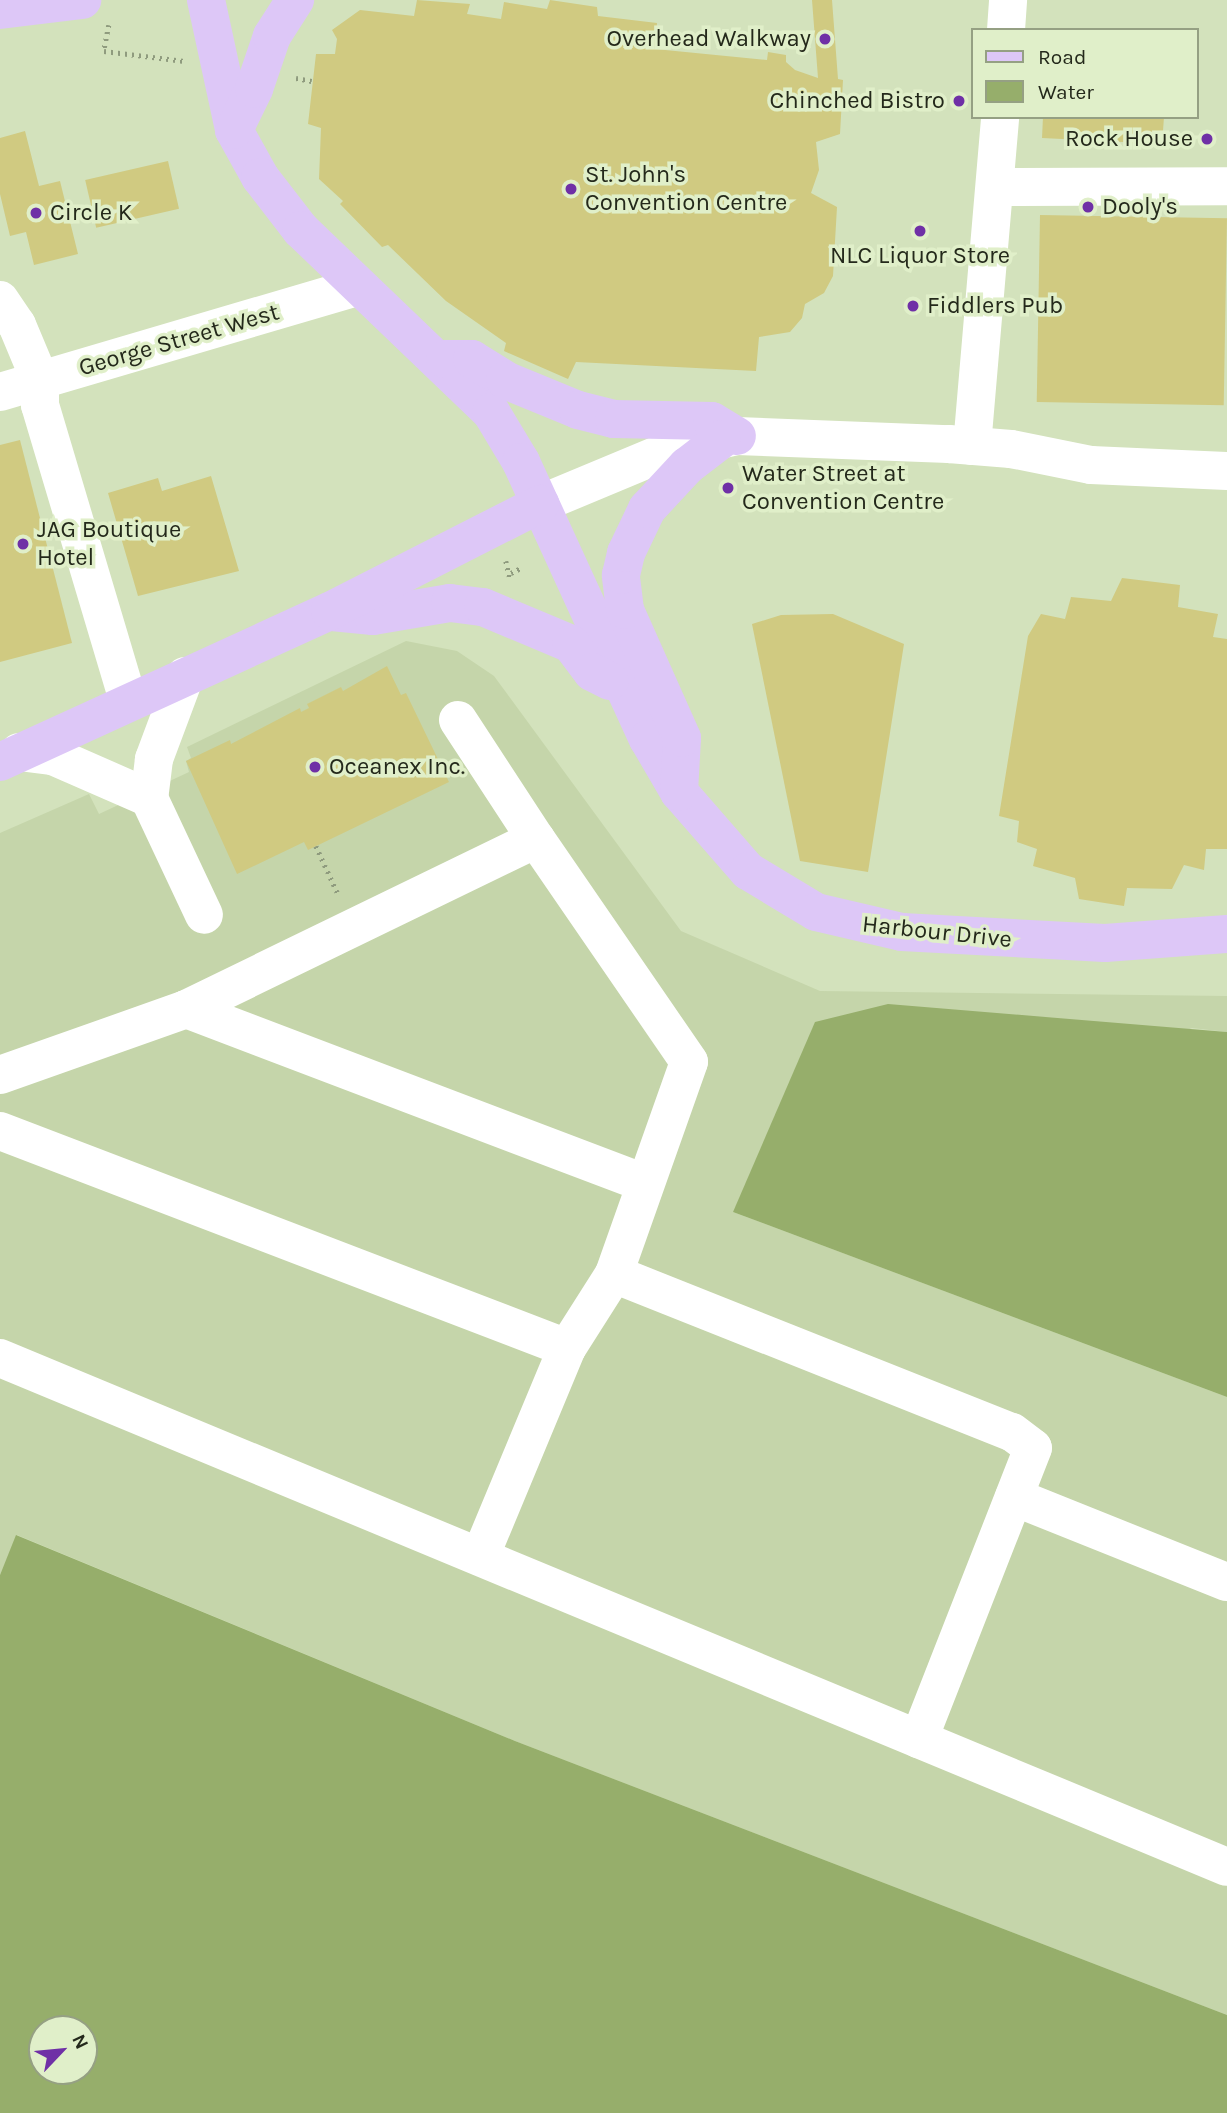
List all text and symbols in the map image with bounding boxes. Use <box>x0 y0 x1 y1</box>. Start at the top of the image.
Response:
place label: Overhead Walkway <box>607 25 811 53</box>
legend <box>972 28 1199 119</box>
marker: Overhead Walkway <box>817 31 833 47</box>
text: Road <box>1038 45 1086 69</box>
text: Water <box>1038 80 1094 104</box>
place label: Chinched Bistro <box>770 87 945 115</box>
marker: Chinched Bistro <box>951 93 967 109</box>
place label: Rock House <box>1065 125 1193 153</box>
marker: Rock House <box>1199 131 1215 147</box>
place label: St. John's Convention Centre <box>585 161 787 217</box>
marker: St. John's Convention Centre <box>563 181 579 197</box>
place label: Dooly's <box>1102 193 1178 221</box>
place label: Circle K <box>50 199 132 227</box>
marker: Dooly's <box>1080 199 1096 215</box>
marker: Circle K <box>28 205 44 221</box>
marker: NLC Liquor Store <box>912 223 928 239</box>
place label: NLC Liquor Store <box>830 242 1010 270</box>
place label: Fiddlers Pub <box>927 292 1063 320</box>
street label: George Street West <box>76 298 282 382</box>
marker: Fiddlers Pub <box>905 298 921 314</box>
place label: Water Street at Convention Centre <box>742 460 944 516</box>
marker: Water Street at Convention Centre <box>720 480 736 496</box>
place label: JAG Boutique Hotel <box>37 516 181 572</box>
marker: JAG Boutique Hotel <box>15 536 31 552</box>
place label: Oceanex Inc. <box>329 753 465 781</box>
marker: Oceanex Inc. <box>307 759 323 775</box>
street label: Harbour Drive <box>861 910 1013 954</box>
north arrow <box>28 2015 98 2085</box>
text: N <box>67 2031 93 2053</box>

